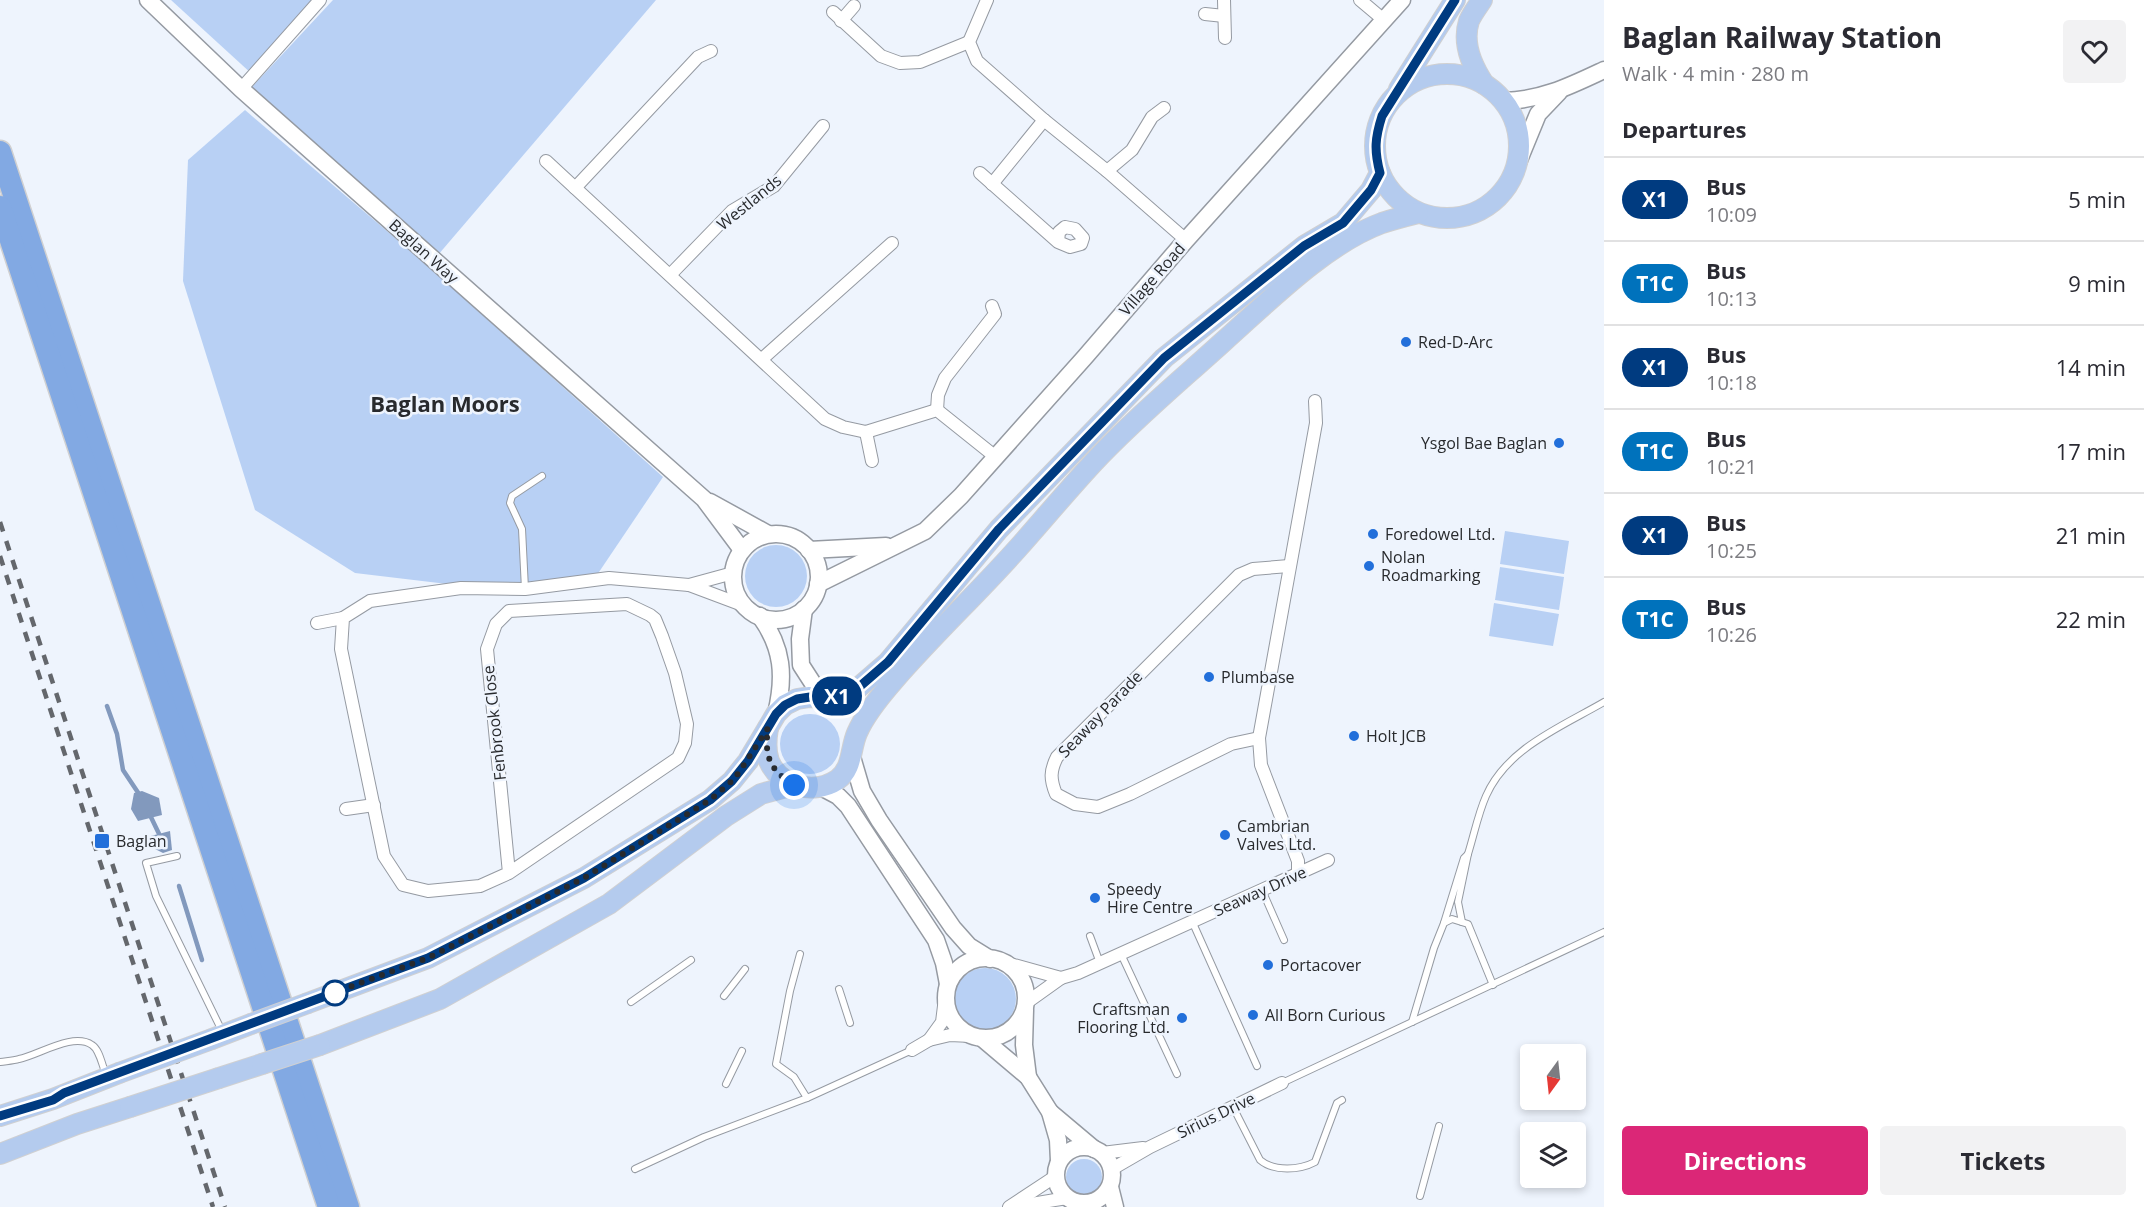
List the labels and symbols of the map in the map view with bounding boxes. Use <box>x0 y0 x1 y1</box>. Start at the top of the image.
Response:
street label: Westlands <box>712 169 786 235</box>
street label: Baglan Way <box>384 214 464 289</box>
street label: Village Road <box>1114 238 1190 320</box>
place label: Red-D-Arc <box>1418 331 1493 353</box>
marker: Red-D-Arc <box>1399 335 1413 349</box>
district label: Baglan Moors <box>370 388 520 418</box>
place label: Ysgol Bae Baglan <box>1421 432 1547 454</box>
marker: Ysgol Bae Baglan <box>1552 436 1566 450</box>
place label: Foredowel Ltd. <box>1385 523 1495 545</box>
marker: Foredowel Ltd. <box>1366 527 1380 541</box>
place label: Nolan Roadmarking <box>1381 546 1481 586</box>
marker: Nolan Roadmarking <box>1362 559 1376 573</box>
street label: Fenbrook Close <box>477 664 511 782</box>
street label: Seaway Parade <box>1053 666 1147 762</box>
place label: Plumbase <box>1221 666 1295 688</box>
marker: Plumbase <box>1202 670 1216 684</box>
line badge: X1 <box>810 676 864 716</box>
place label: Holt JCB <box>1366 725 1426 747</box>
marker: Holt JCB <box>1347 729 1361 743</box>
your location <box>779 770 809 800</box>
place label: Cambrian Valves Ltd. <box>1237 815 1316 855</box>
marker: Cambrian Valves Ltd. <box>1218 828 1232 842</box>
place label: Baglan <box>116 830 167 852</box>
marker: Baglan <box>93 832 111 850</box>
street label: Seaway Drive <box>1210 861 1310 921</box>
place label: Speedy Hire Centre <box>1107 878 1193 918</box>
marker: Speedy Hire Centre <box>1088 891 1102 905</box>
place label: Portacover <box>1280 954 1362 976</box>
marker: Portacover <box>1261 958 1275 972</box>
unlabelled marker <box>322 980 348 1006</box>
place label: Craftsman Flooring Ltd. <box>1077 998 1170 1038</box>
place label: All Born Curious <box>1265 1004 1385 1026</box>
marker: All Born Curious <box>1246 1008 1260 1022</box>
marker: Craftsman Flooring Ltd. <box>1175 1011 1189 1025</box>
north arrow <box>1520 1044 1586 1110</box>
street label: Sirius Drive <box>1173 1087 1259 1143</box>

